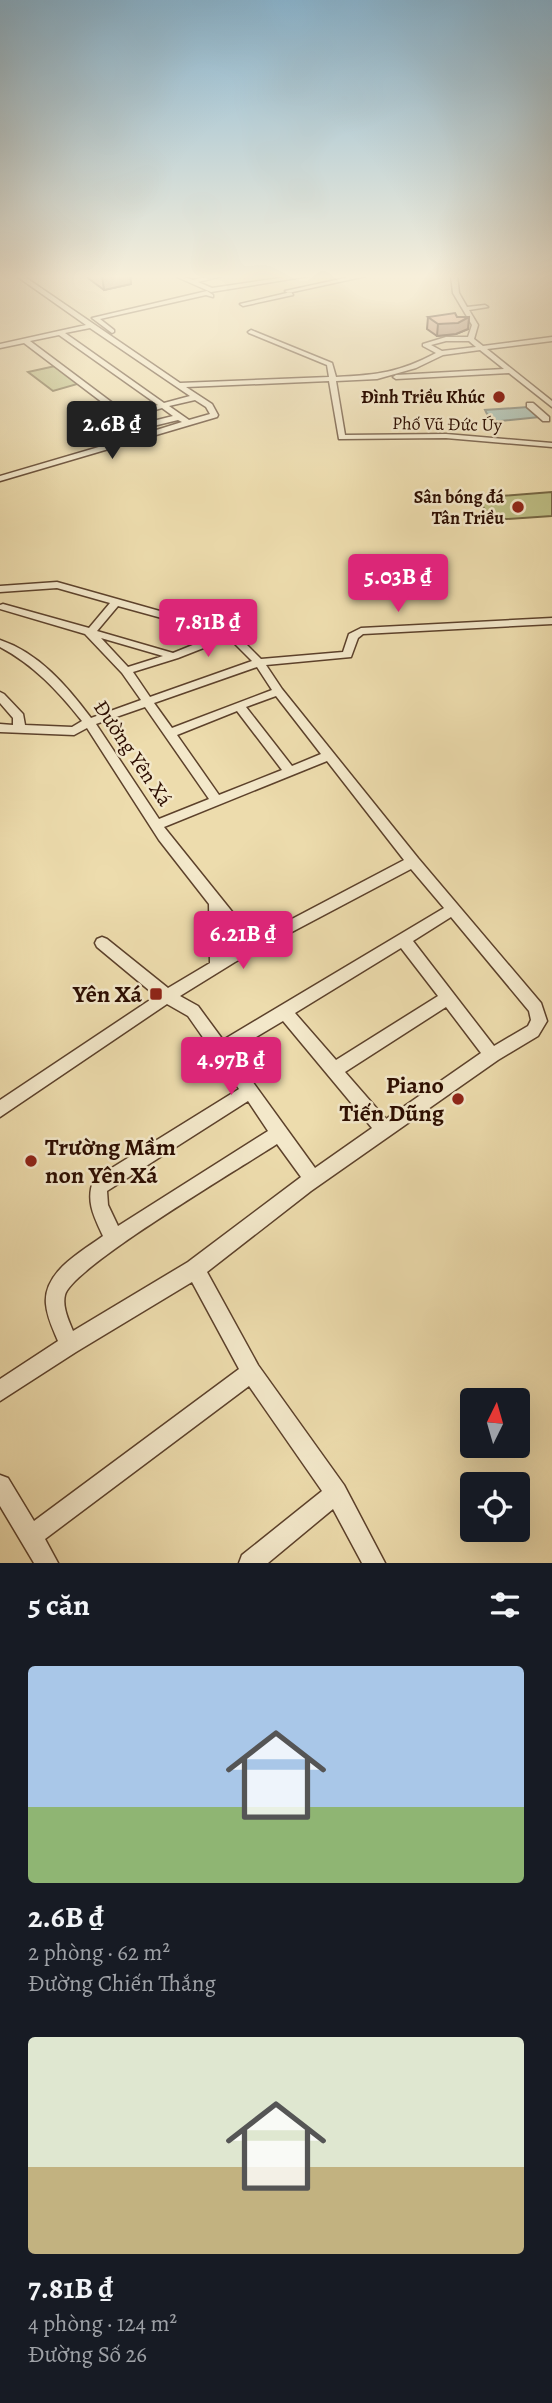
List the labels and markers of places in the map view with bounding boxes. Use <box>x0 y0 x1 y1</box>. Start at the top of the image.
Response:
place label: Đình Triều Khúc <box>361 385 485 409</box>
marker: Đình Triều Khúc <box>491 389 507 405</box>
pin: 2.6B ₫ <box>55 402 169 461</box>
place label: Sân bóng đá Tân Triều <box>414 485 504 530</box>
marker: Sân bóng đá Tân Triều <box>510 499 526 515</box>
pin: 5.03B ₫ <box>333 554 463 614</box>
pin: 7.81B ₫ <box>143 600 273 659</box>
pin: 6.21B ₫ <box>178 912 308 971</box>
place label: Yên Xá <box>72 978 143 1010</box>
marker: Yên Xá <box>148 986 164 1002</box>
pin: 4.97B ₫ <box>166 1038 296 1097</box>
place label: Piano Tiến Dũng <box>339 1069 445 1129</box>
marker: Piano Tiến Dũng <box>450 1091 466 1107</box>
place label: Trường Mầm non Yên Xá <box>45 1131 176 1191</box>
marker: Trường Mầm non Yên Xá <box>23 1153 39 1169</box>

